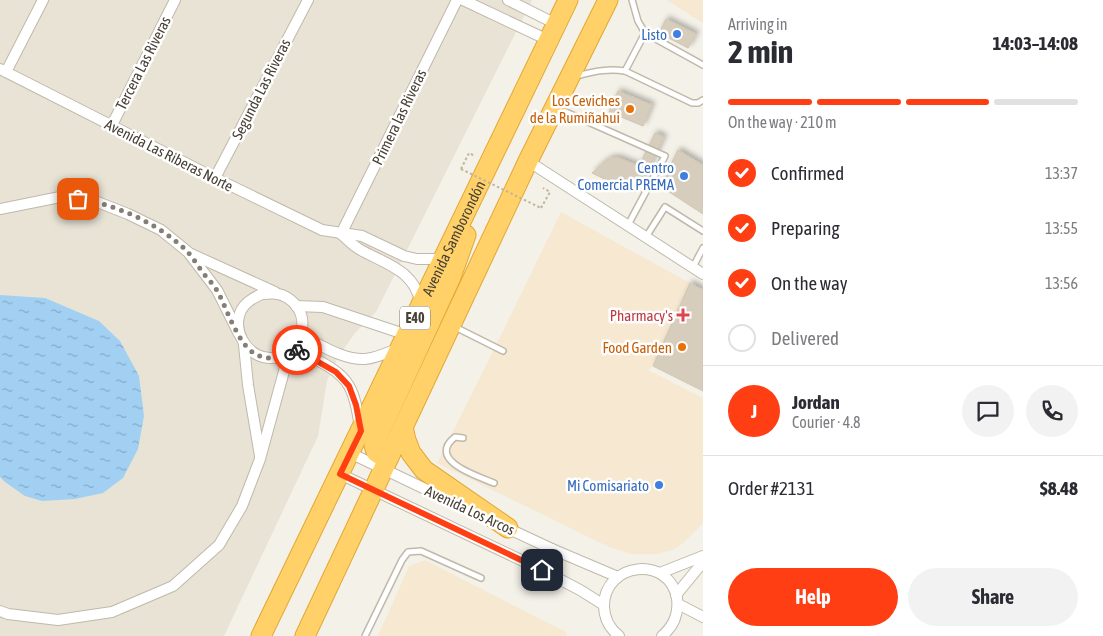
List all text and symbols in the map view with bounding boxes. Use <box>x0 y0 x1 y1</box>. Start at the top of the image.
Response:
street label: Tercera Las Riveras <box>112 13 174 113</box>
text: Arriving in <box>728 15 788 33</box>
place label: Listo <box>641 26 667 43</box>
marker: Listo <box>671 28 683 40</box>
text: 14:03–14:08 <box>992 32 1078 54</box>
text: 2 min <box>728 33 793 70</box>
street label: Segunda Las Riveras <box>228 36 294 142</box>
street label: Primera las Riveras <box>368 66 430 168</box>
place label: Los Ceviches de la Rumiñahui <box>530 92 620 126</box>
marker: Los Ceviches de la Rumiñahui <box>624 103 636 115</box>
text: On the way · 210 m <box>728 113 837 131</box>
street label: Avenida Las Riberas Norte <box>102 115 236 195</box>
place label: Centro Comercial PREMA <box>578 159 675 193</box>
icon: check <box>728 159 756 187</box>
text: Confirmed <box>771 162 844 184</box>
text: 13:37 <box>1045 164 1078 182</box>
marker: Centro Comercial PREMA <box>678 170 690 182</box>
pin <box>57 178 99 220</box>
street label: Avenida Samborondón <box>418 178 488 298</box>
icon: bag <box>64 185 92 213</box>
icon: check <box>728 214 756 242</box>
text: Preparing <box>771 217 840 239</box>
text: 13:55 <box>1045 219 1078 237</box>
icon: check <box>728 269 756 297</box>
text: On the way <box>771 272 848 294</box>
text: 13:56 <box>1045 274 1078 292</box>
road number: E40 <box>400 306 430 330</box>
place label: Pharmacy's <box>610 307 673 324</box>
marker: Pharmacy's <box>677 309 689 321</box>
courier <box>272 325 322 375</box>
text: Delivered <box>771 327 839 349</box>
icon: bike <box>283 336 311 364</box>
place label: Food Garden <box>602 339 672 356</box>
marker: Food Garden <box>676 341 688 353</box>
button: chat <box>962 385 1014 437</box>
button: phone <box>1026 385 1078 437</box>
text: Jordan <box>792 391 840 413</box>
text: J <box>751 400 757 422</box>
text: Courier · 4.8 <box>792 413 861 431</box>
place label: Mi Comisariato <box>567 477 649 494</box>
text: Order #2131 <box>728 477 815 499</box>
text: $8.48 <box>1040 477 1078 499</box>
marker: Mi Comisariato <box>653 479 665 491</box>
street label: Avenida Los Arcos <box>422 482 518 538</box>
pin <box>521 549 563 591</box>
icon: home <box>528 556 556 584</box>
button: Help <box>728 568 898 626</box>
button: Share <box>908 568 1078 626</box>

